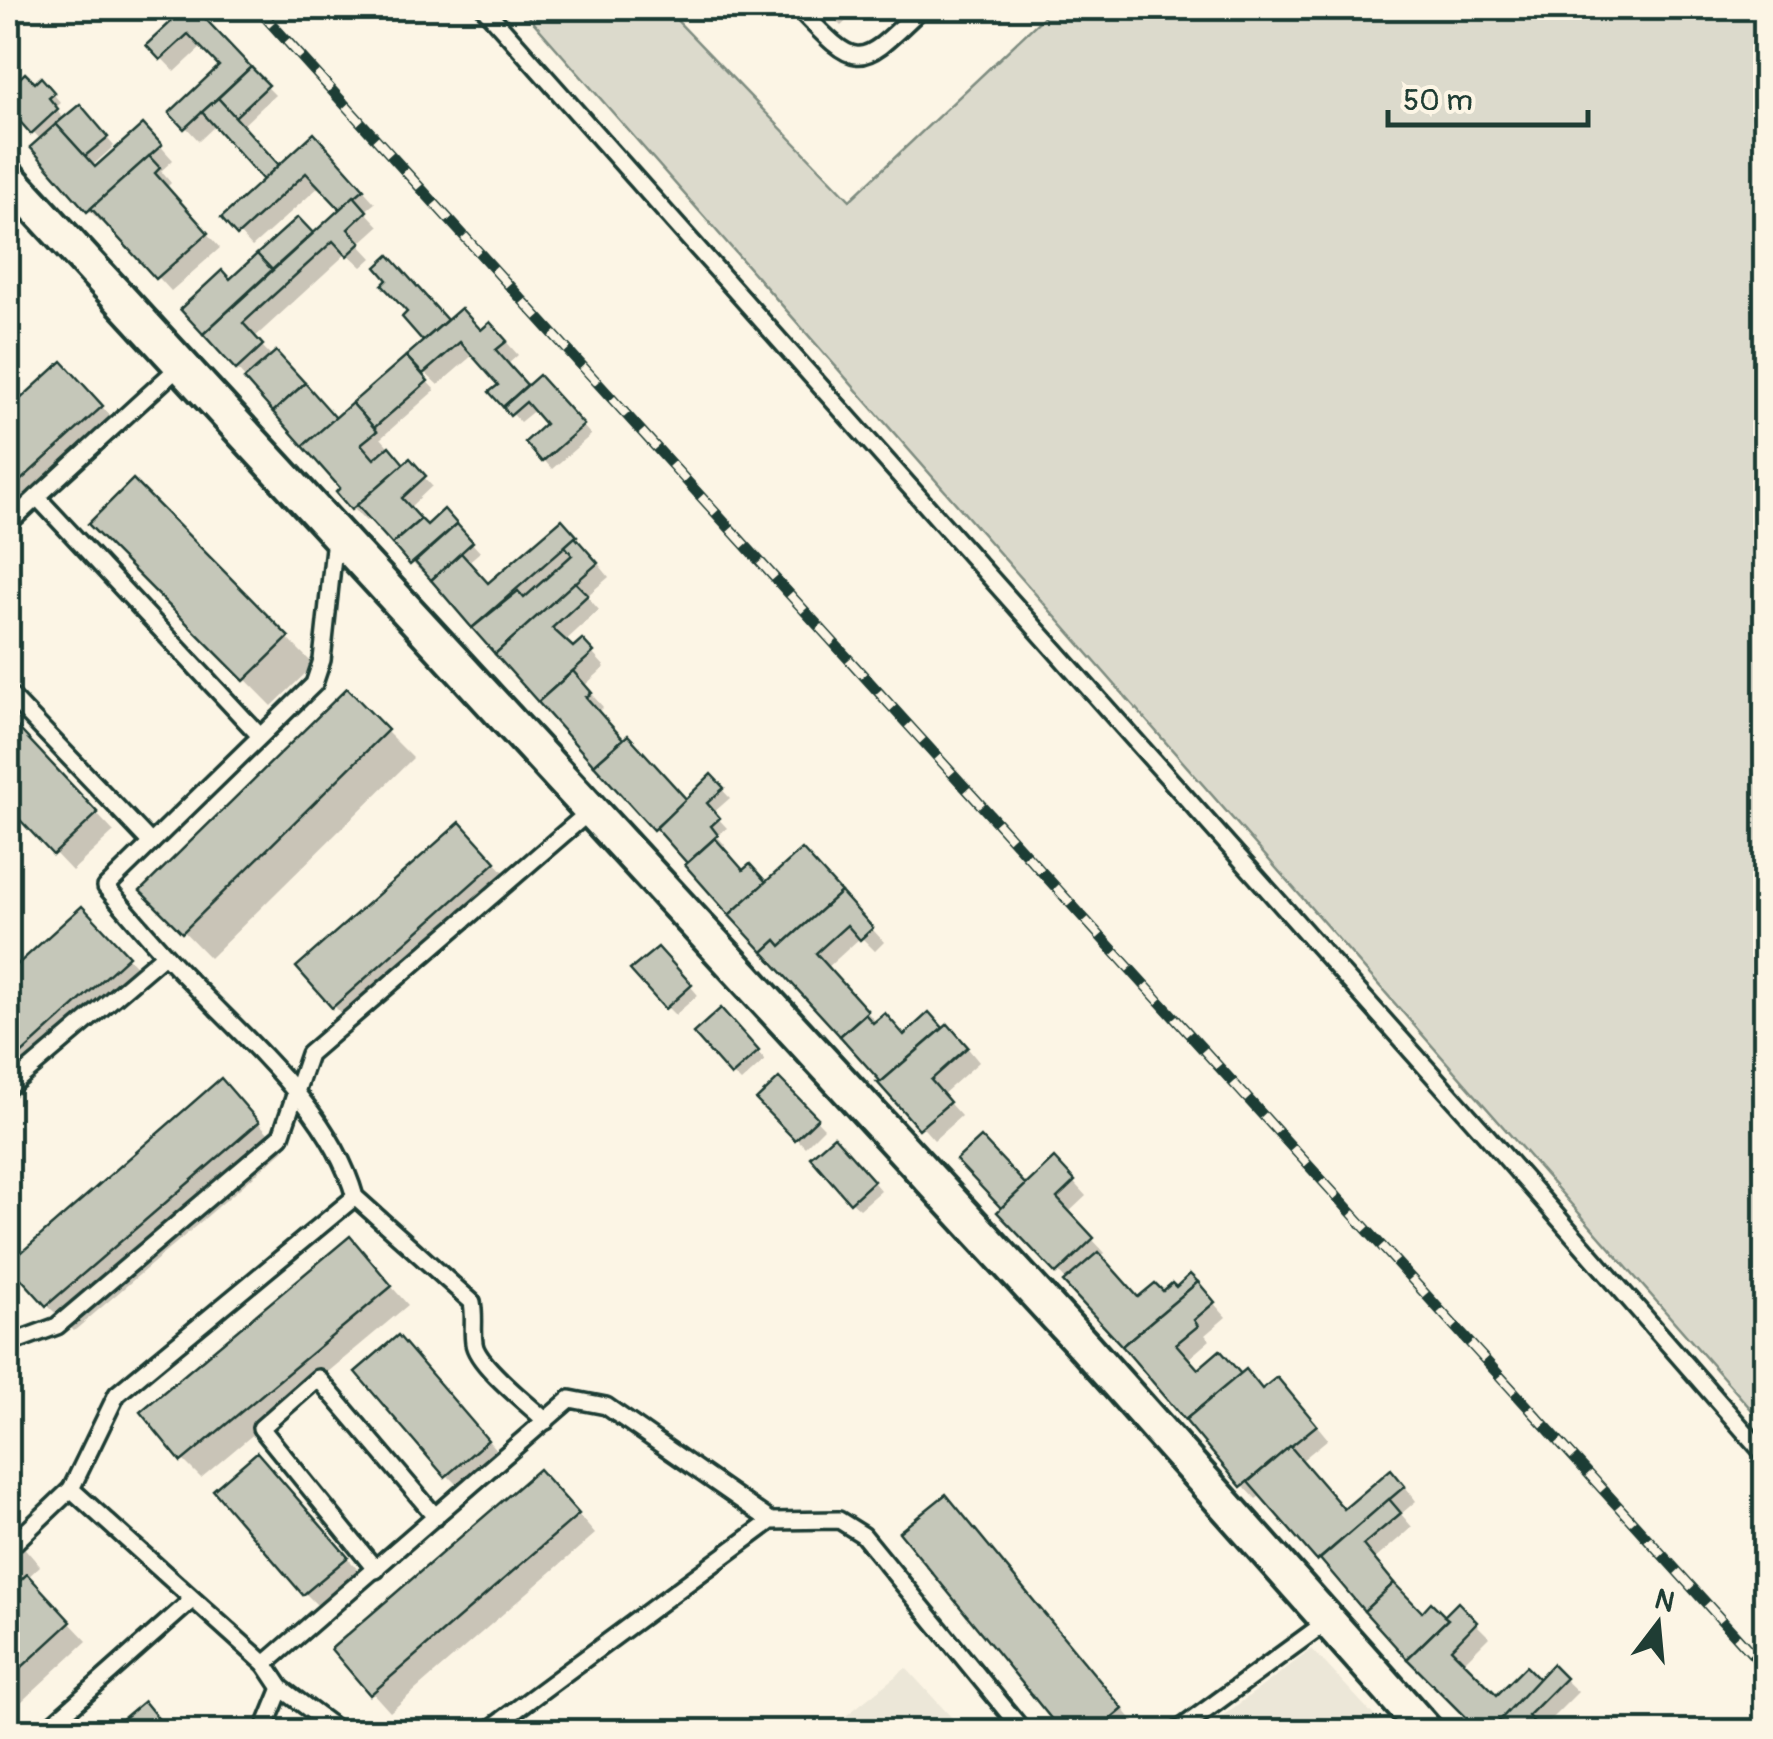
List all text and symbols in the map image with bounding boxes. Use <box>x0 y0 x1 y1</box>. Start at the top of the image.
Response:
scale bar <box>1388 65 1588 127</box>
text: 50 m <box>1403 82 1473 119</box>
north arrow <box>1608 1574 1708 1674</box>
text: N <box>1651 1582 1678 1621</box>

